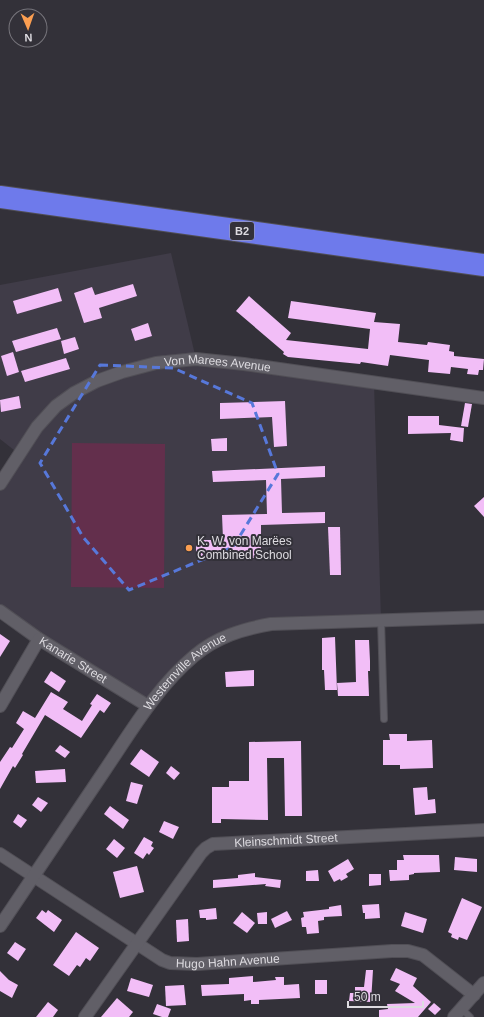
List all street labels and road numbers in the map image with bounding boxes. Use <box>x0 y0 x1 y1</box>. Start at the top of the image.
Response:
road number: B2 <box>230 222 254 240</box>
street label: Von Marees Avenue <box>163 352 272 375</box>
street label: Westernville Avenue <box>141 630 229 713</box>
street label: Kanarie Street <box>37 634 110 686</box>
street label: Kleinschmidt Street <box>234 831 339 850</box>
street label: Hugo Hahn Avenue <box>176 951 280 971</box>

